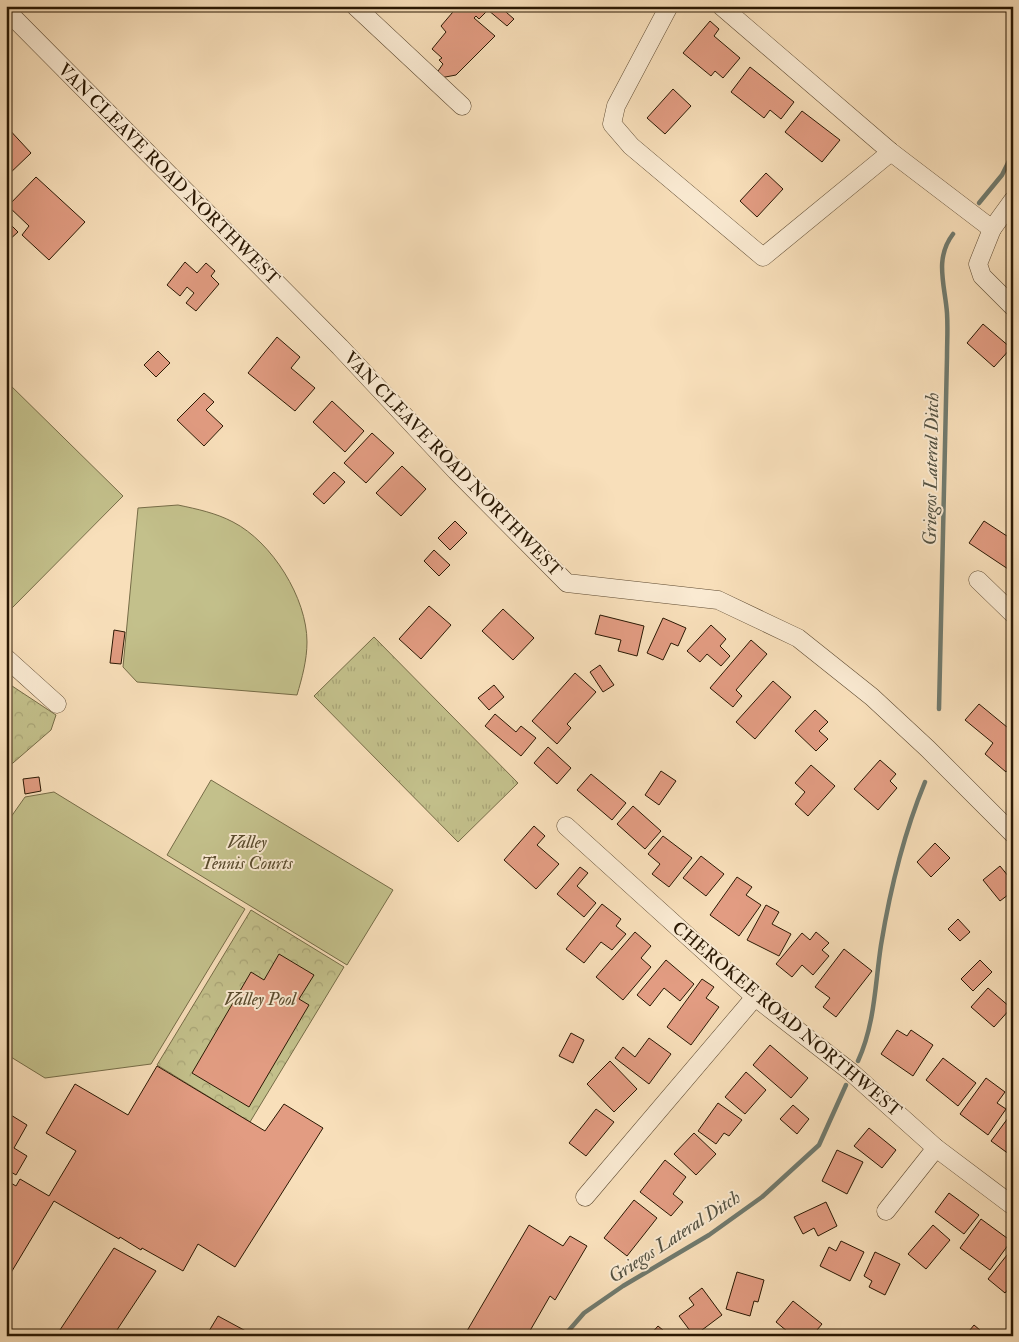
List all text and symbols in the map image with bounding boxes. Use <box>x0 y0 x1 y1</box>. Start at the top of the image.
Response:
street label: VAN CLEAVE ROAD NORTHWEST <box>53 59 285 291</box>
street label: VAN CLEAVE ROAD NORTHWEST <box>339 347 567 582</box>
water label: Griegos Lateral Ditch <box>918 392 944 546</box>
park label: Valley Tennis Courts <box>201 831 294 875</box>
street label: CHEROKEE ROAD NORTHWEST <box>667 917 907 1123</box>
park label: Valley Pool <box>224 988 298 1011</box>
water label: Griegos Lateral Ditch <box>604 1185 745 1288</box>

